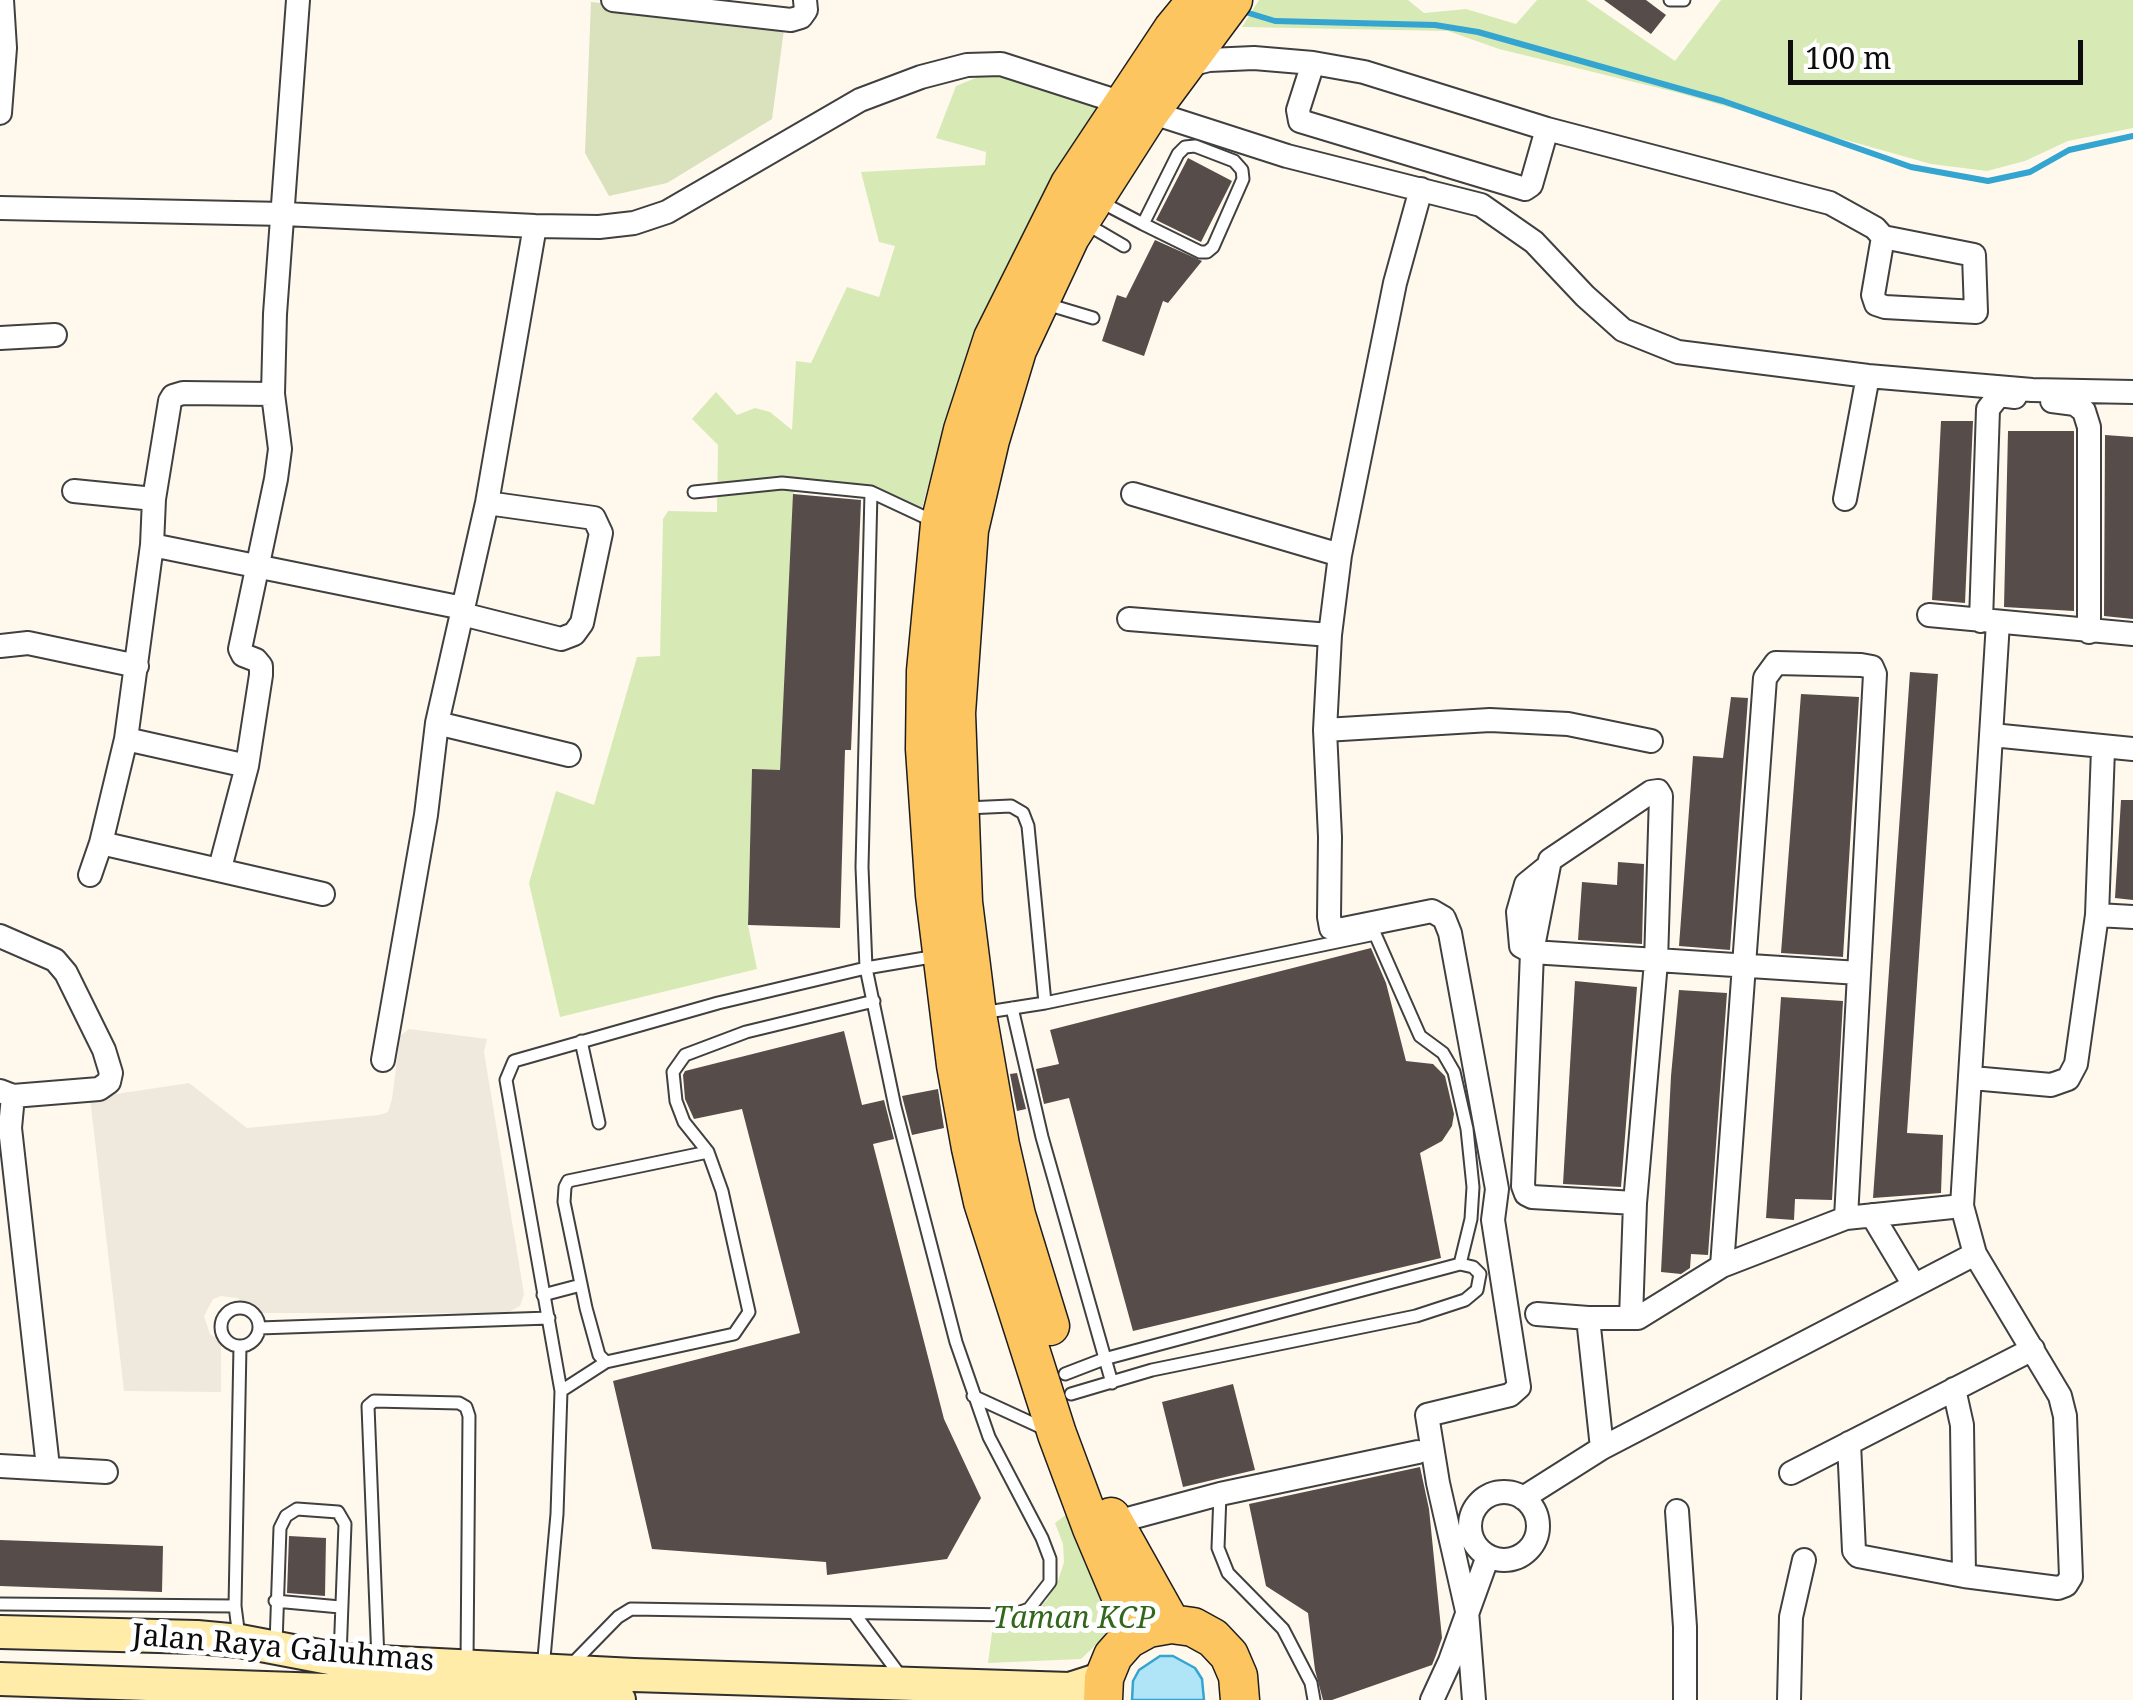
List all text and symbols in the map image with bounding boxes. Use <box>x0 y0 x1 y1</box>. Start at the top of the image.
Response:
scale bar <box>1793 20 2088 82</box>
text: 100 m <box>1805 37 1891 78</box>
park label: Taman KCP <box>993 1601 1155 1637</box>
street label: Jalan Raya Galuhmas <box>130 1618 436 1680</box>

